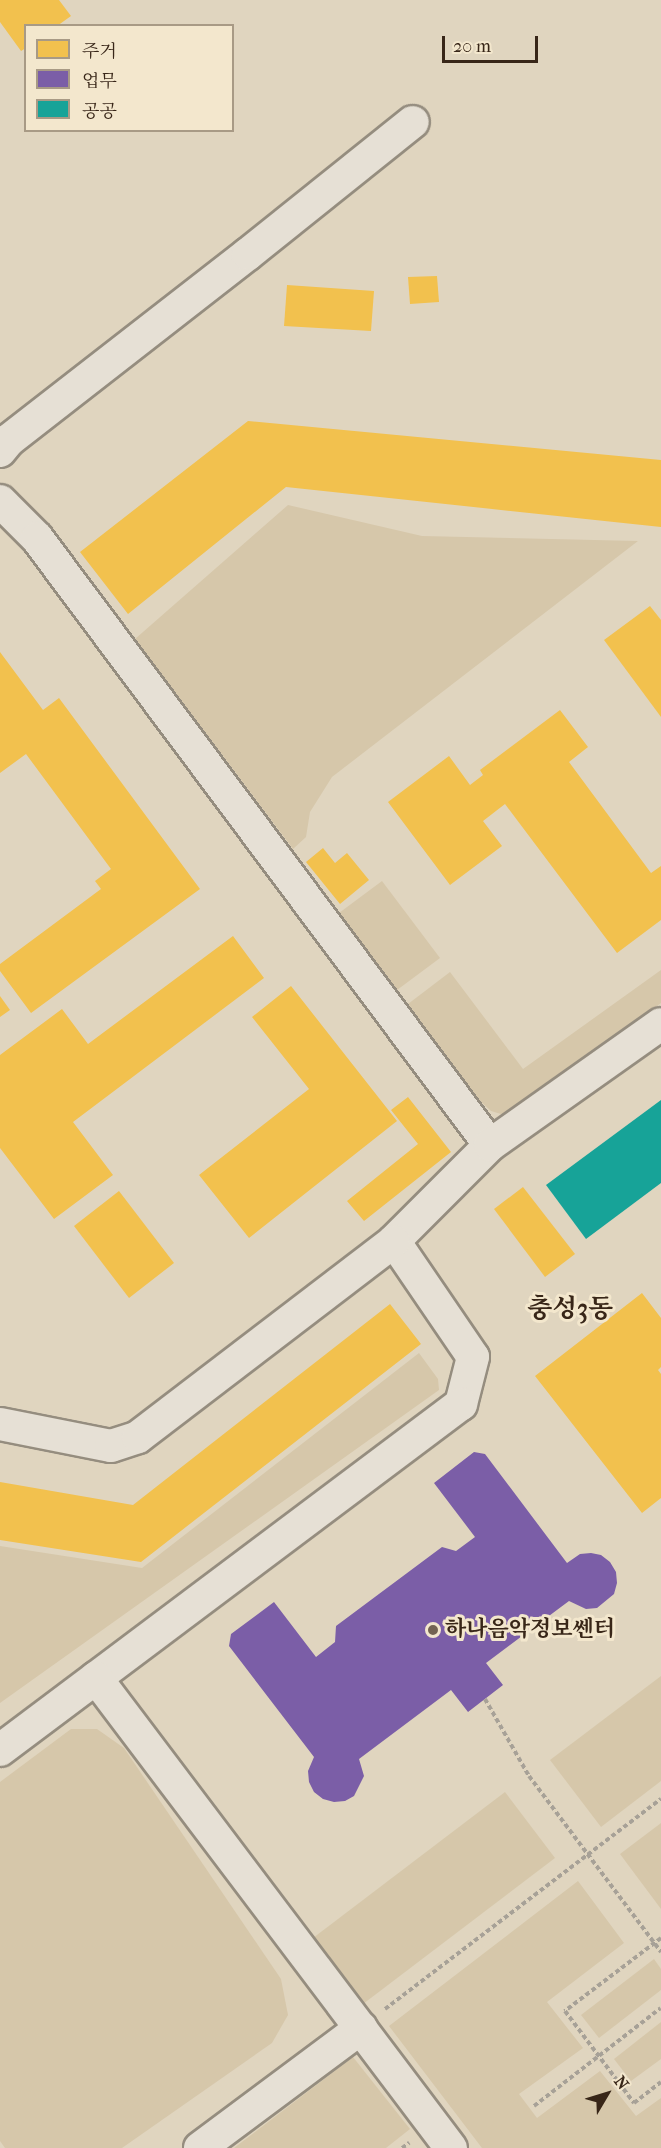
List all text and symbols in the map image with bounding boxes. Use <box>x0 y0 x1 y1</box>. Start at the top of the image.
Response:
legend <box>24 24 234 132</box>
scale bar <box>445 24 541 62</box>
text: 20 m <box>453 36 491 57</box>
text: 주거 <box>82 41 117 62</box>
text: 업무 <box>82 71 117 92</box>
text: 공공 <box>82 101 117 122</box>
district label: 충성3동 <box>527 1293 613 1325</box>
place label: 하나음악정보쎈터 <box>445 1617 615 1643</box>
marker: 하나음악정보쎈터 <box>426 1623 440 1637</box>
north arrow <box>577 2064 637 2124</box>
text: N <box>610 2072 633 2093</box>

